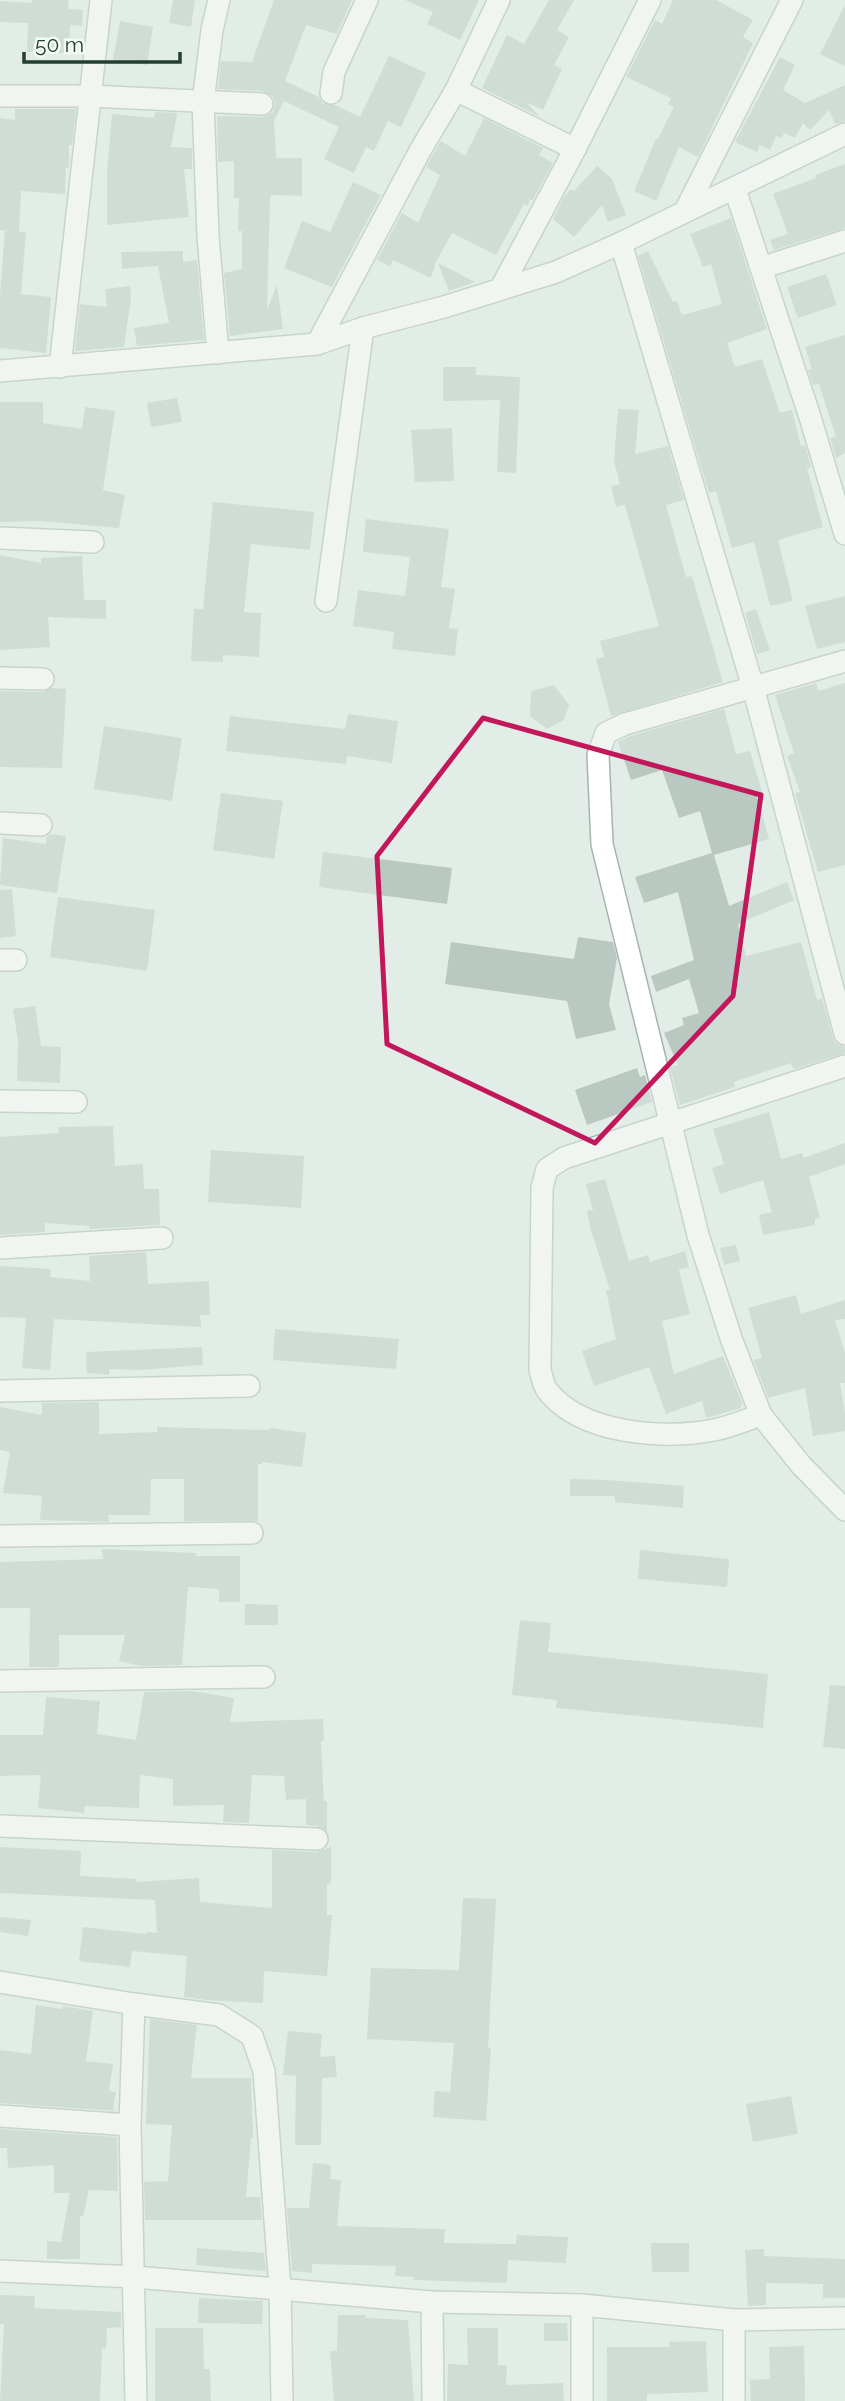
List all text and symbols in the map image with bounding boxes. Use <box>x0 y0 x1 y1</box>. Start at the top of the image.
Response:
scale bar <box>24 21 180 65</box>
text: 50 m <box>35 32 84 57</box>

